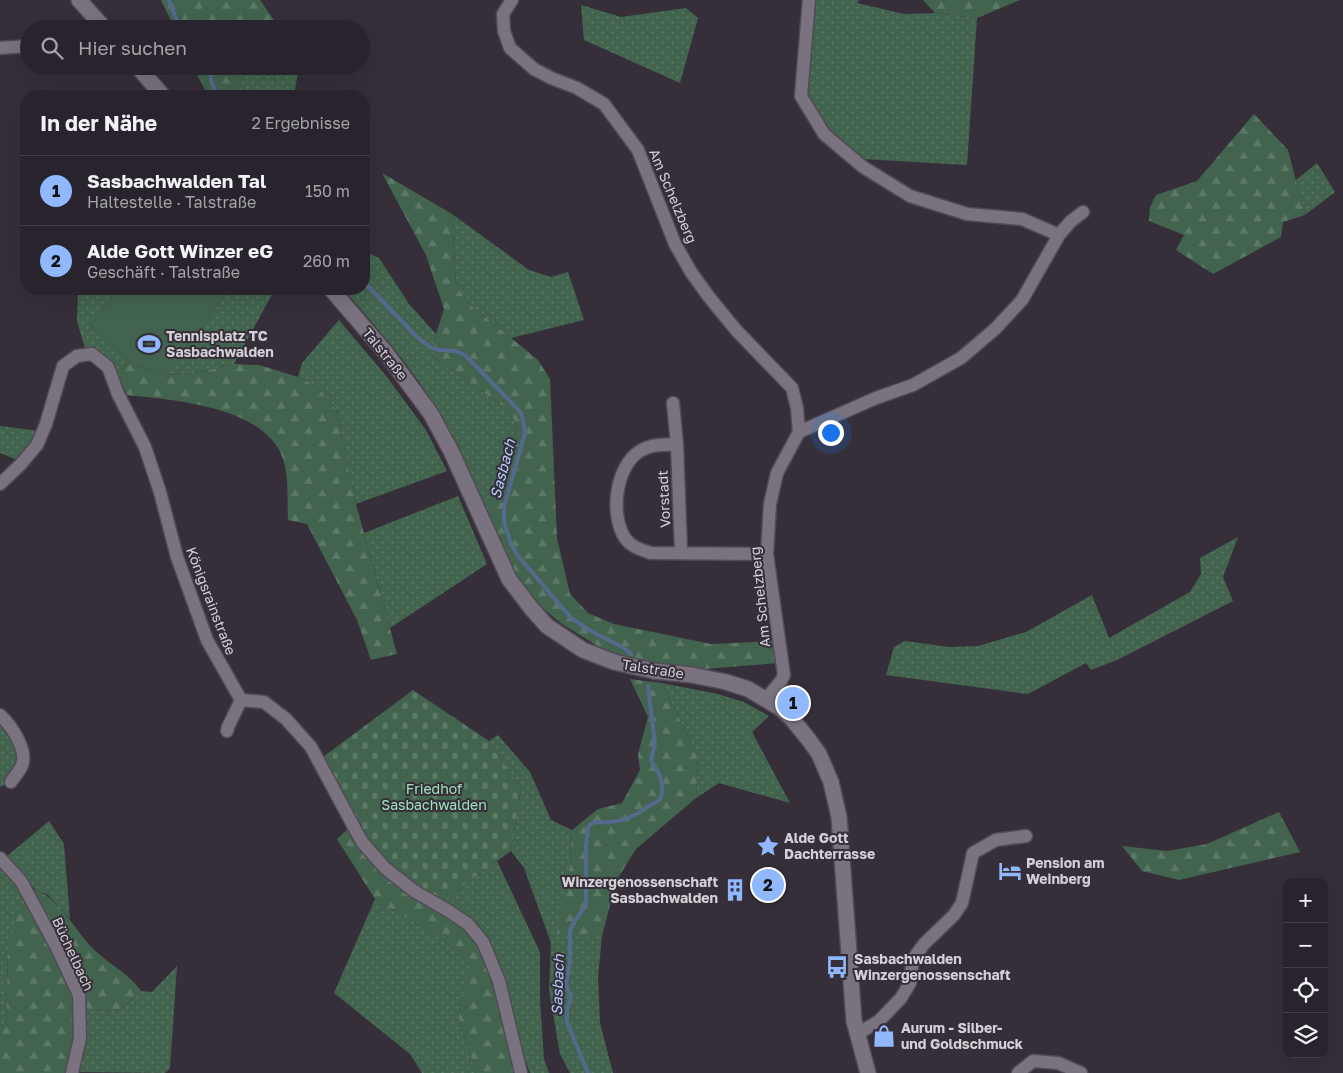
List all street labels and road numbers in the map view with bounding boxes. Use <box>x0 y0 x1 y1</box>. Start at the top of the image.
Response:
street label: Am Schelzberg <box>646 146 701 246</box>
street label: Talstraße <box>359 324 412 383</box>
street label: Vorstadt <box>654 470 673 528</box>
street label: Königsrainstraße <box>183 544 240 657</box>
street label: Am Schelzberg <box>746 546 773 648</box>
street label: Talstraße <box>621 655 685 682</box>
street label: Büchelbach <box>49 914 98 993</box>

